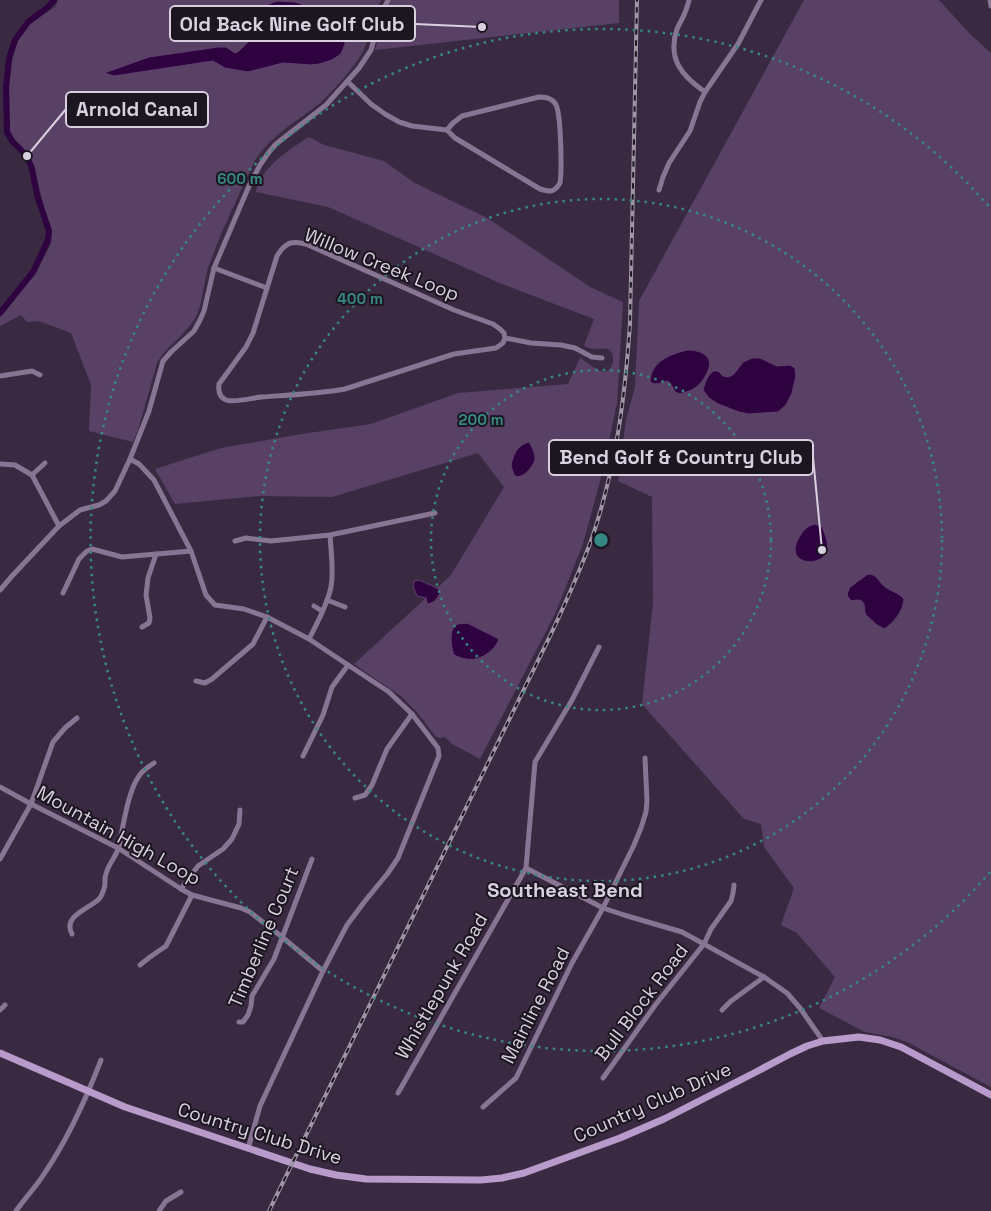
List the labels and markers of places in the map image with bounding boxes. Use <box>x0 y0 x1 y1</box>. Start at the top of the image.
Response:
callout: Old Back Nine Golf Club <box>170 6 415 41</box>
callout: Arnold Canal <box>66 92 208 127</box>
callout: Bend Golf & Country Club <box>549 440 813 475</box>
centre of rings <box>592 531 610 549</box>

